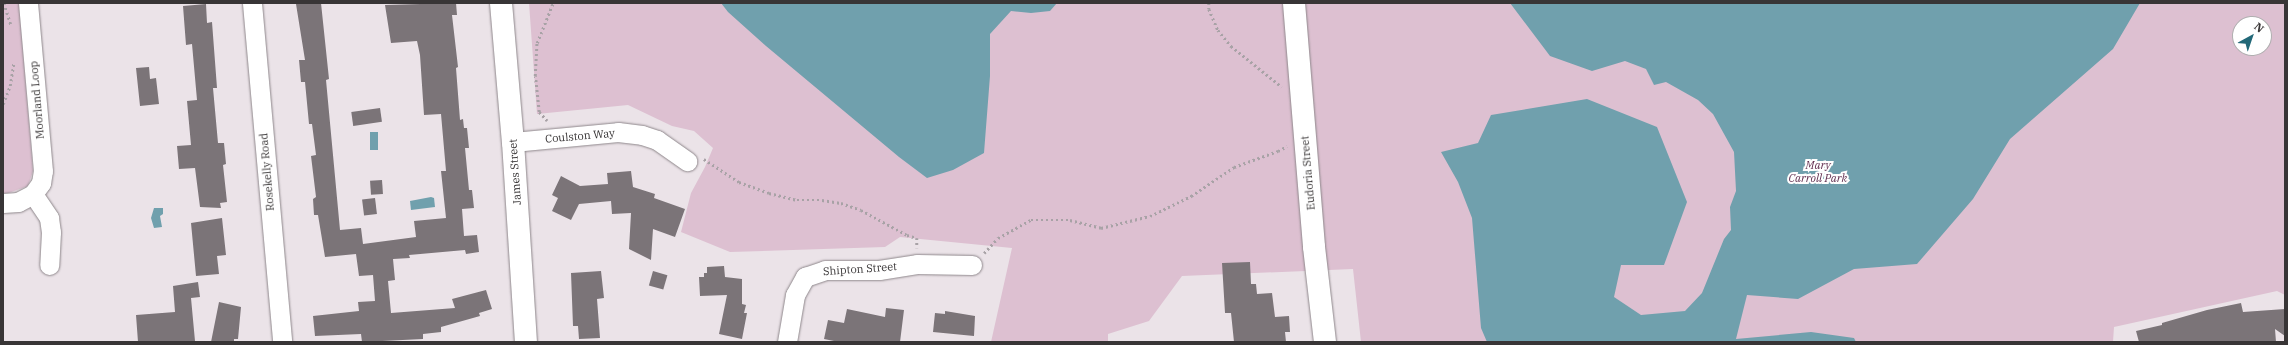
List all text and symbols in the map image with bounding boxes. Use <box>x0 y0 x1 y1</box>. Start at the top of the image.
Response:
north arrow <box>2232 16 2272 56</box>
text: N <box>2251 19 2267 36</box>
street label: Moorland Loop <box>27 60 47 140</box>
street label: Coulston Way <box>545 126 615 146</box>
street label: Rosekelly Road <box>257 133 277 211</box>
street label: Eudoria Street <box>1298 135 1318 211</box>
street label: James Street <box>506 139 524 205</box>
park label: Mary Carroll Park <box>1789 159 1847 185</box>
street label: Shipton Street <box>823 260 897 278</box>

